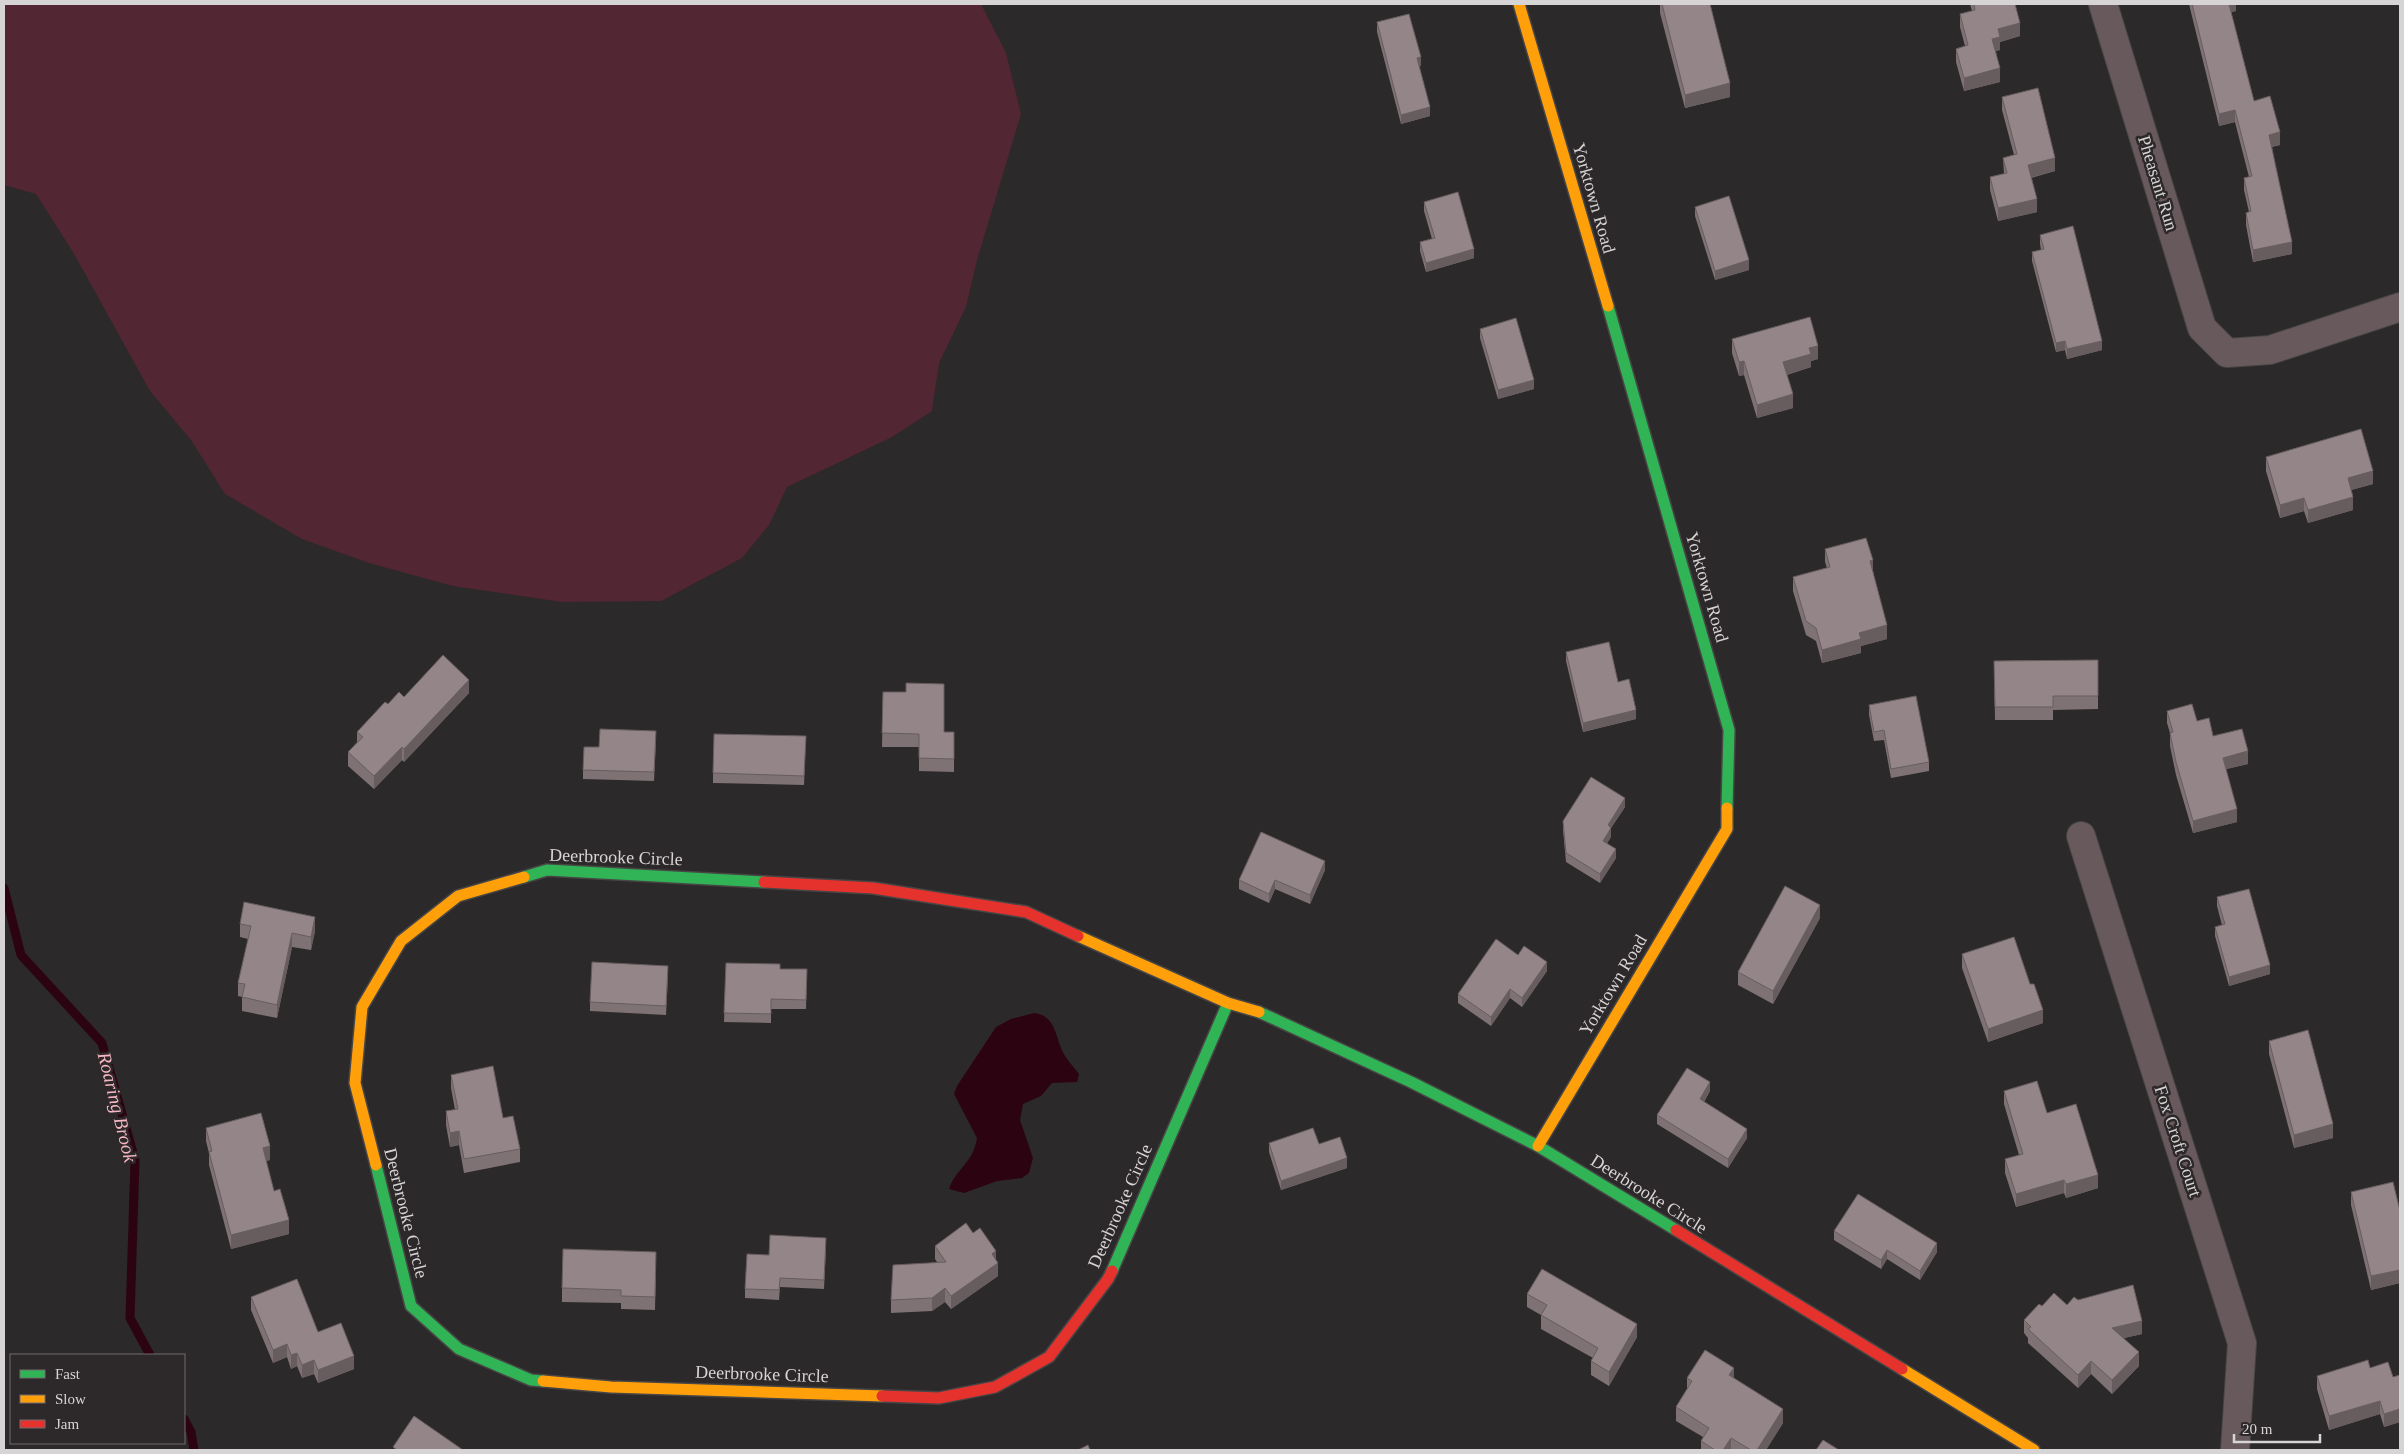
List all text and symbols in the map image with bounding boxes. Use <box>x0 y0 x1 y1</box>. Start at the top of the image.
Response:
street label: Pheasant Run <box>2134 133 2182 233</box>
street label: Yorktown Road <box>1569 141 1619 255</box>
street label: Yorktown Road <box>1682 530 1732 644</box>
street label: Deerbrooke Circle <box>549 845 683 869</box>
street label: Yorktown Road <box>1575 931 1651 1039</box>
water label: Roaring Brook <box>93 1049 141 1165</box>
street label: Fox Croft Court <box>2151 1083 2205 1199</box>
street label: Deerbrooke Circle <box>1084 1141 1156 1271</box>
street label: Deerbrooke Circle <box>380 1146 432 1280</box>
street label: Deerbrooke Circle <box>1587 1150 1711 1238</box>
legend <box>10 1354 185 1444</box>
street label: Deerbrooke Circle <box>695 1362 829 1386</box>
text: Fast <box>55 1366 81 1382</box>
text: Slow <box>55 1391 86 1407</box>
scale bar <box>2234 1412 2320 1444</box>
text: Jam <box>55 1416 79 1432</box>
text: 20 m <box>2242 1421 2273 1437</box>

